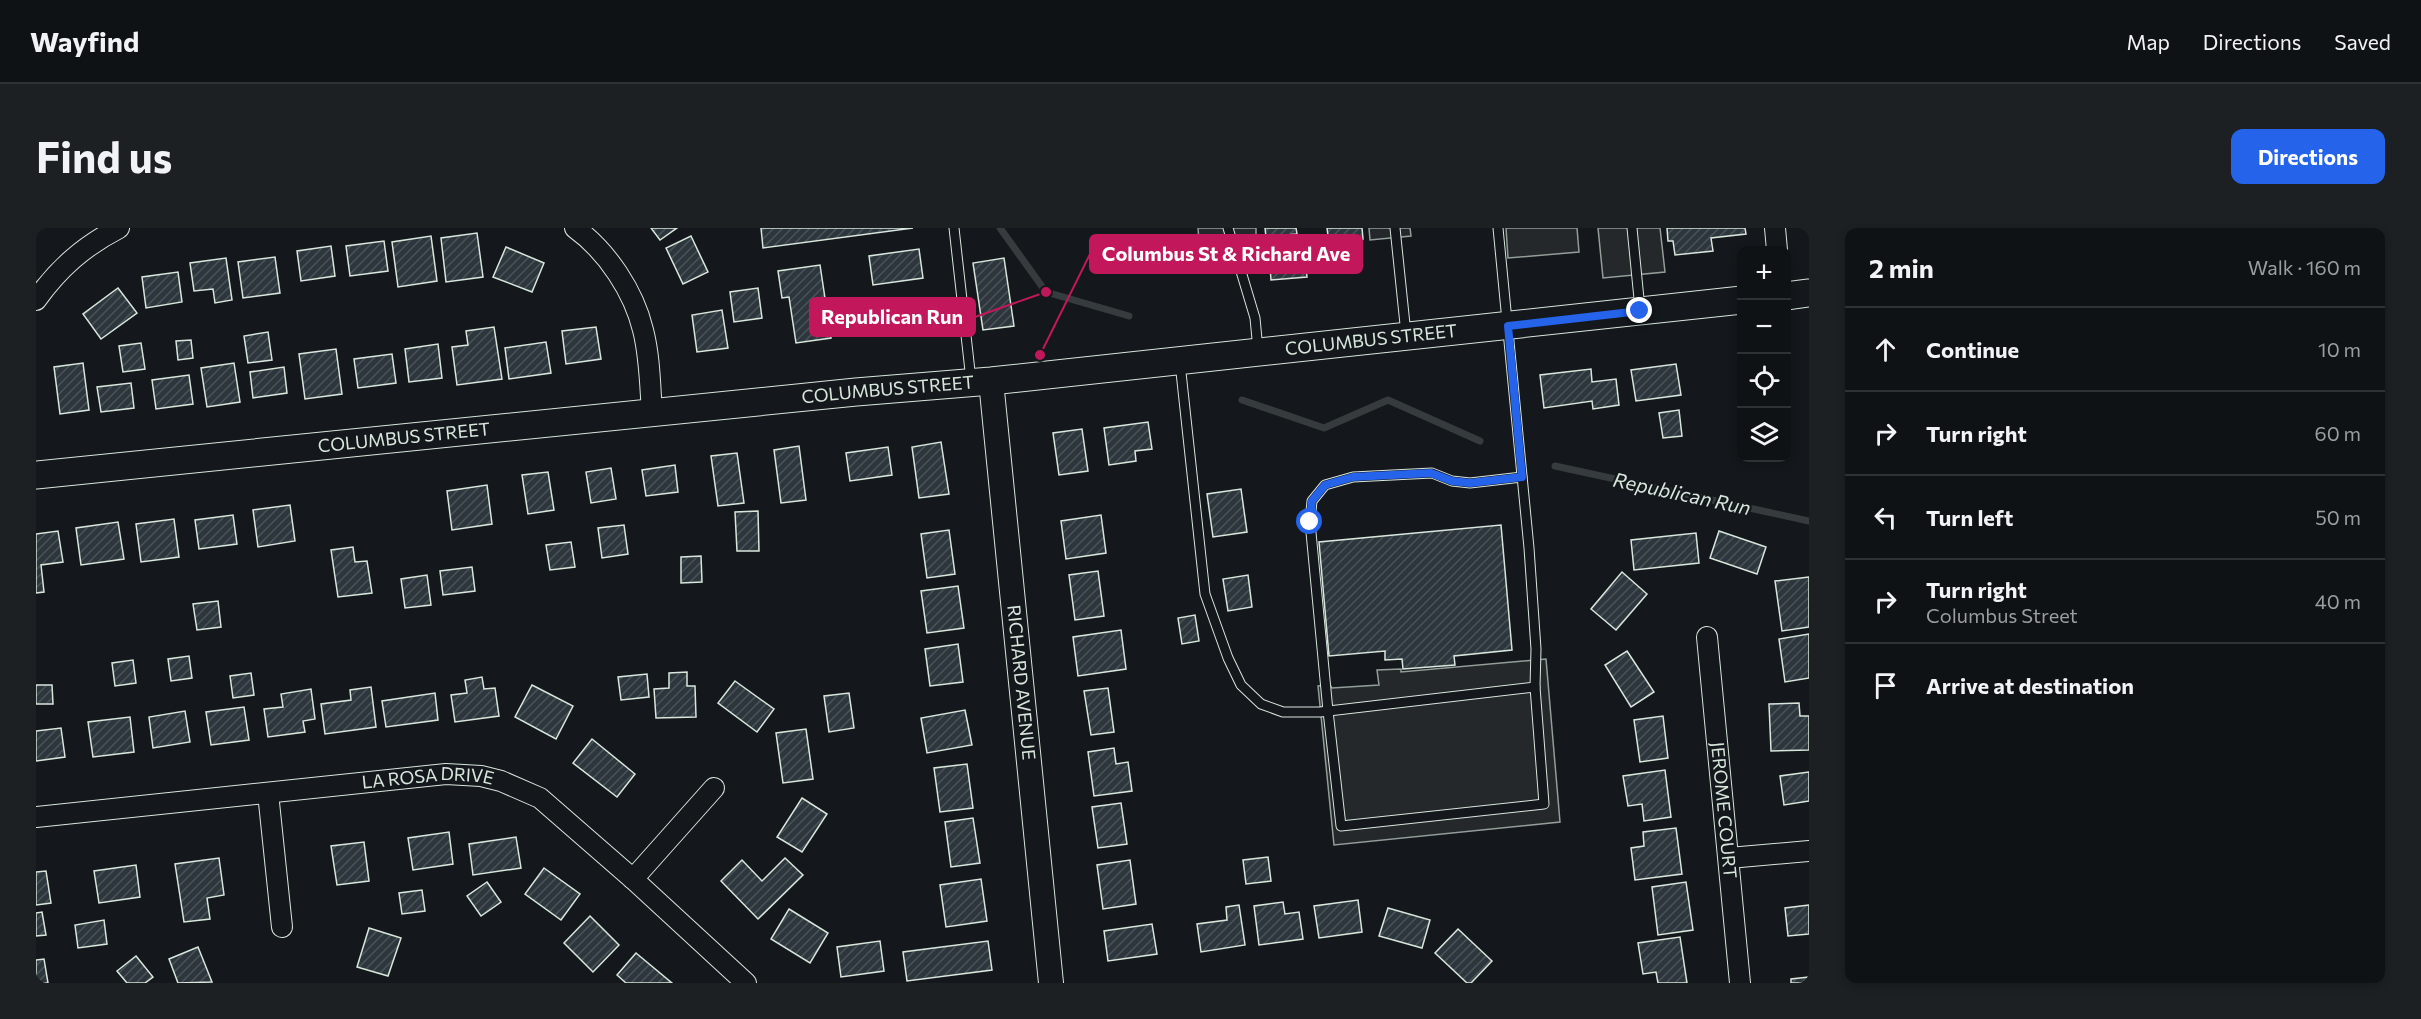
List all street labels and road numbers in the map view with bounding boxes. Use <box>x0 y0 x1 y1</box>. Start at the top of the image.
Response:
street label: COLUMBUS STREET <box>1284 319 1458 359</box>
street label: COLUMBUS STREET <box>800 370 975 407</box>
street label: COLUMBUS STREET <box>317 417 491 456</box>
street label: RICHARD AVENUE <box>1003 604 1041 761</box>
street label: JEROME COURT <box>1707 741 1742 879</box>
street label: LA ROSA DRIVE <box>361 762 496 793</box>

